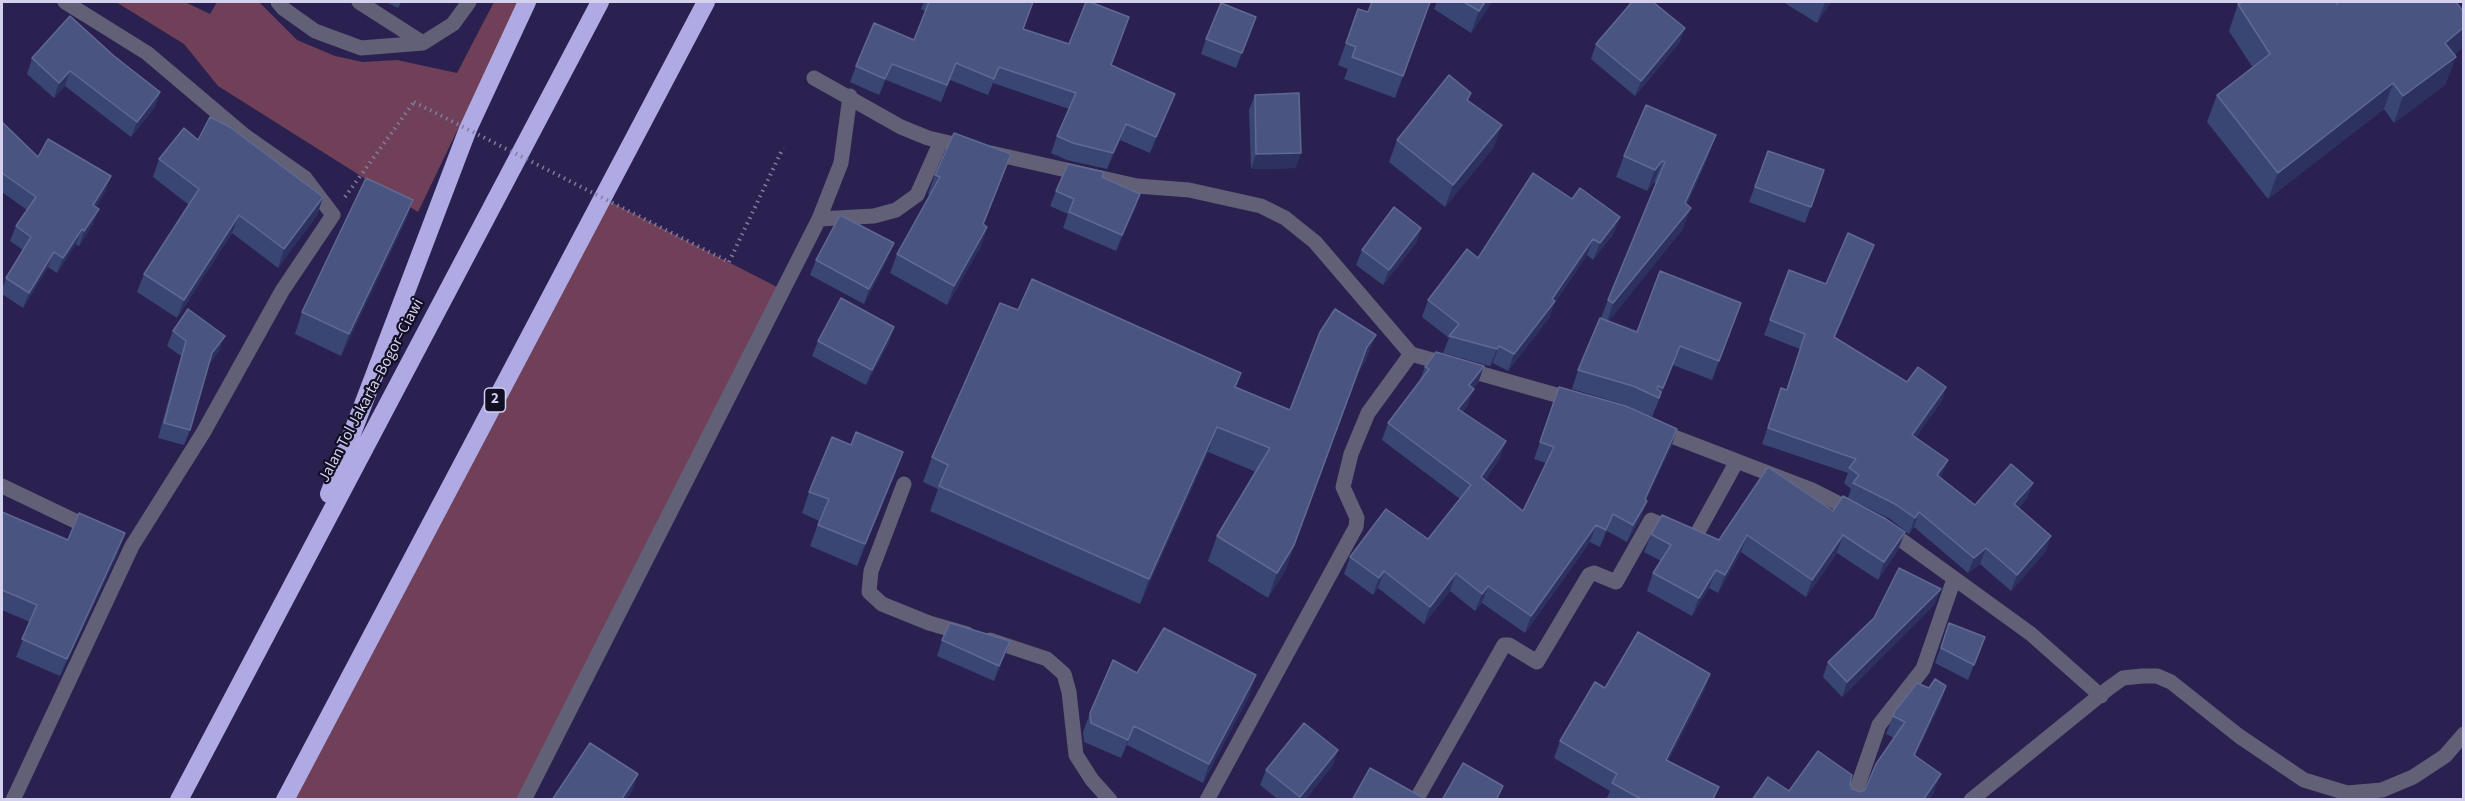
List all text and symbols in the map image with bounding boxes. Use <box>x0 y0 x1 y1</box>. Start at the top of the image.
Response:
street label: Jalan Tol Jakarta–Bogor–Ciawi <box>315 296 429 486</box>
road number: 2 <box>484 388 506 412</box>

